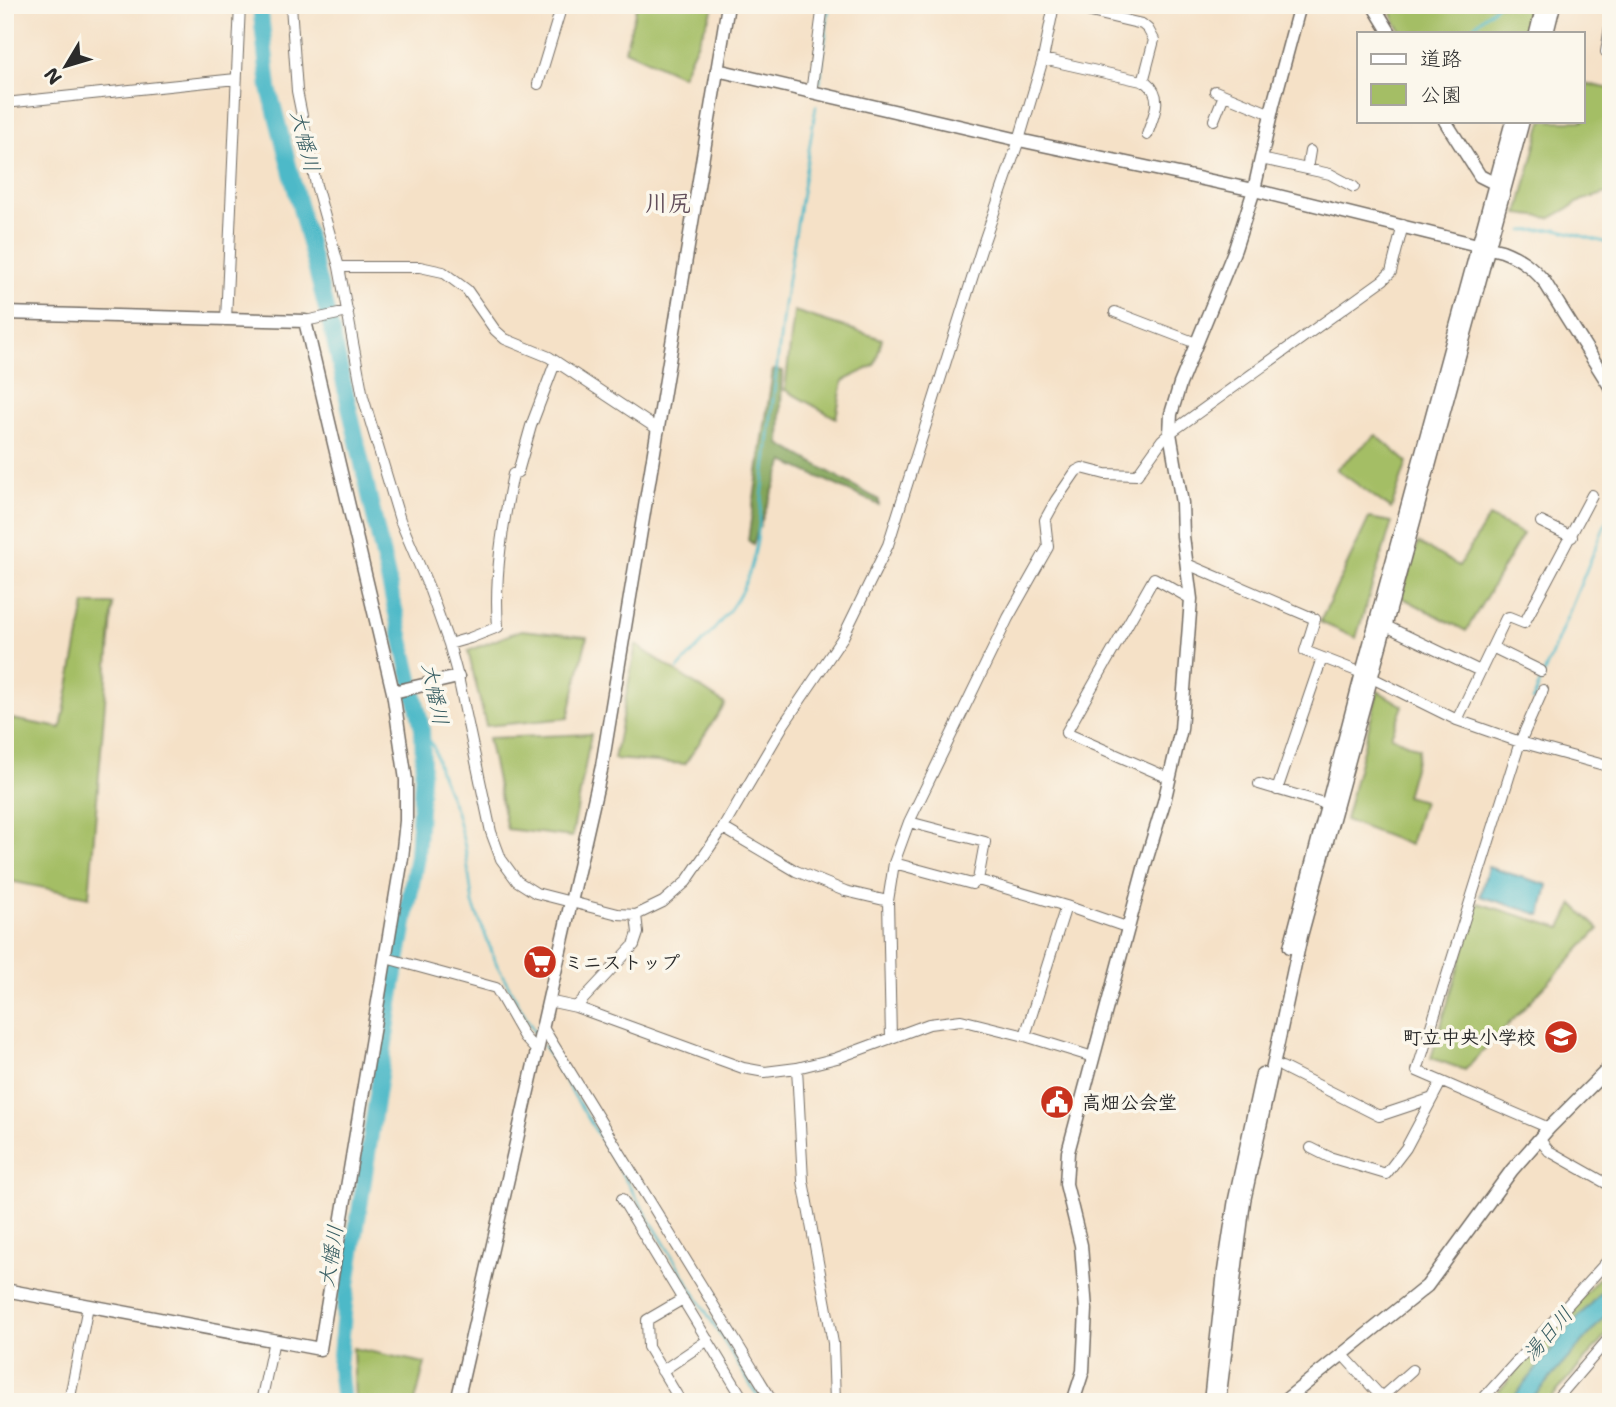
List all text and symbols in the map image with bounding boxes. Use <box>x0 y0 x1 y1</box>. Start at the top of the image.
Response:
north arrow <box>32 32 102 102</box>
legend <box>1357 32 1584 122</box>
text: 道路 <box>1420 45 1462 73</box>
text: N <box>39 63 67 90</box>
text: 公園 <box>1420 81 1462 109</box>
water label: 大幡川 <box>284 107 326 175</box>
district label: 川尻 <box>645 188 691 218</box>
water label: 大幡川 <box>415 660 455 728</box>
supermarket icon: ミニストップ <box>521 943 559 981</box>
place label: ミニストップ <box>564 950 680 975</box>
school or university icon: 町立中央小学校 <box>1542 1018 1580 1056</box>
place label: 町立中央小学校 <box>1403 1025 1536 1050</box>
public building icon: 高畑公会堂 <box>1038 1083 1076 1121</box>
place label: 高畑公会堂 <box>1082 1090 1177 1115</box>
water label: 大幡川 <box>312 1223 350 1289</box>
water label: 湯日川 <box>1517 1301 1579 1367</box>

